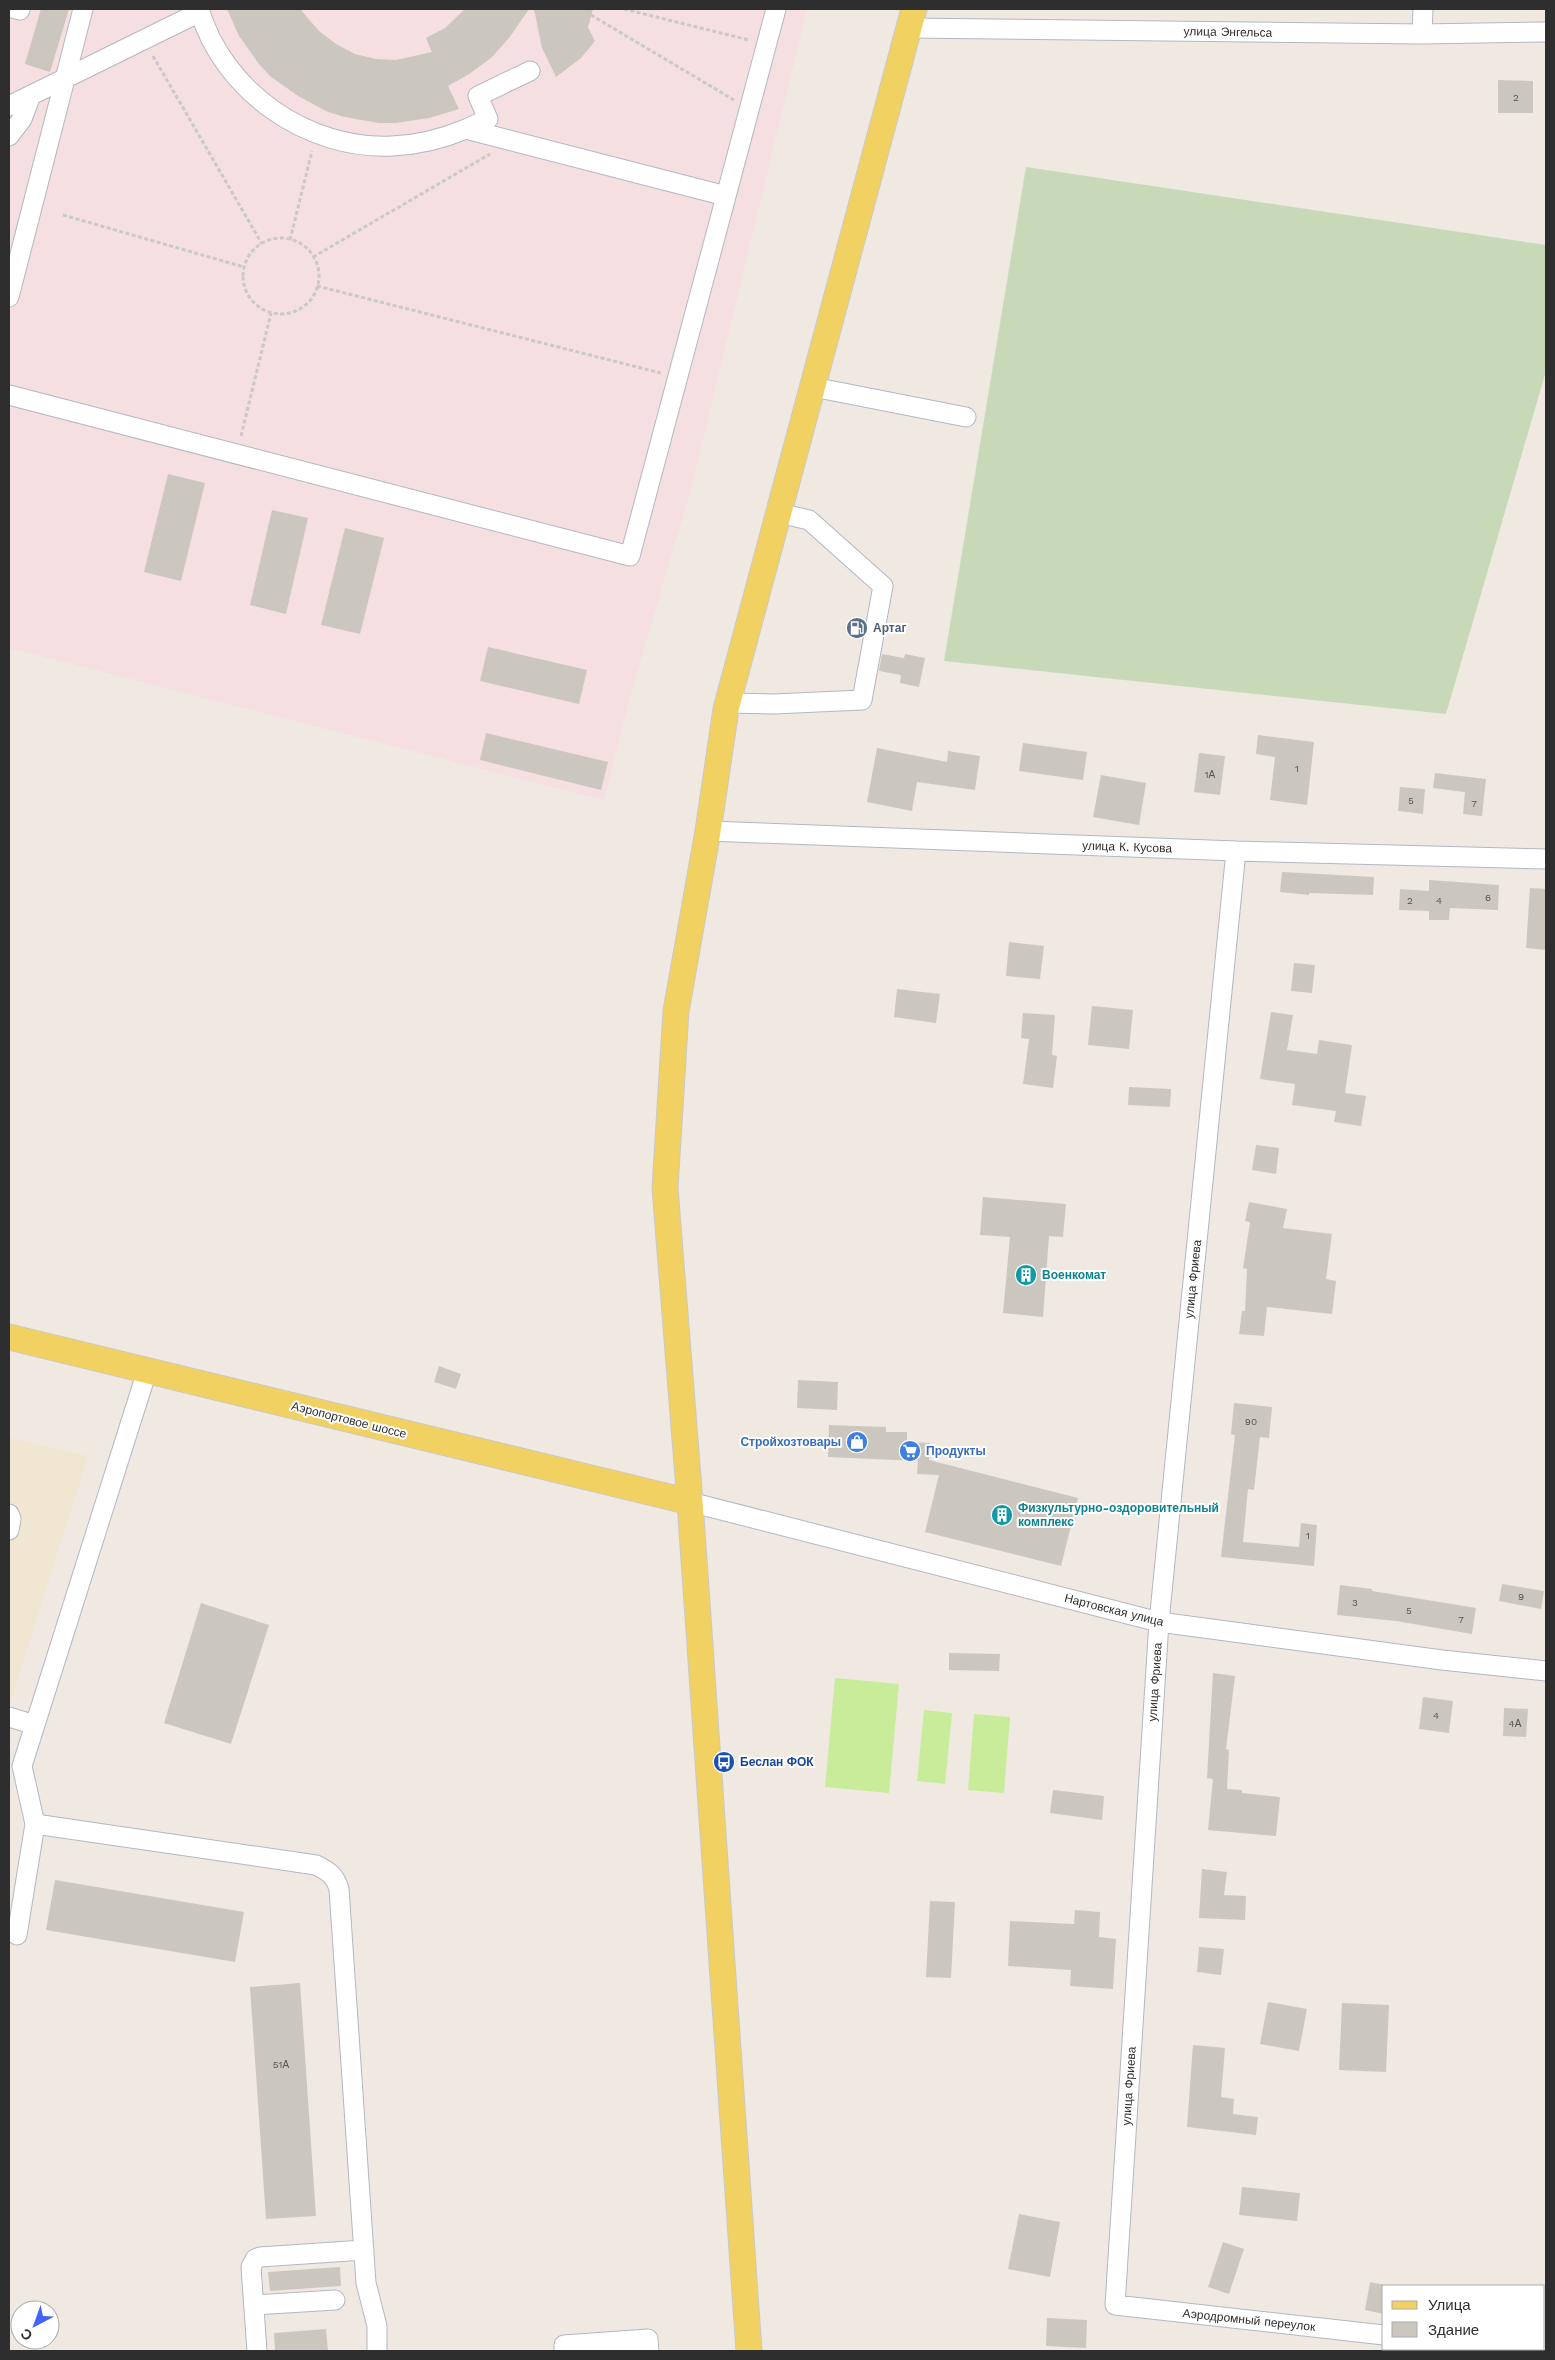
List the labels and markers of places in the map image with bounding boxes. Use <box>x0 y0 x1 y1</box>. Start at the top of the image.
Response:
fuel station icon: Артаг <box>845 616 869 640</box>
place label: Артаг <box>873 621 906 635</box>
building icon: Военкомат <box>1014 1263 1038 1287</box>
place label: Военкомат <box>1042 1268 1106 1282</box>
shop icon: Стройхозтовары <box>845 1430 869 1454</box>
place label: Стройхозтовары <box>740 1435 841 1449</box>
supermarket icon: Продукты <box>898 1439 922 1463</box>
place label: Продукты <box>926 1444 986 1458</box>
place label: Физкультурно-оздоровительный комплекс <box>1018 1501 1219 1529</box>
building icon: Физкультурно-оздоровительный комплекс <box>990 1503 1014 1527</box>
bus stop icon: Беслан ФОК <box>712 1750 736 1774</box>
place label: Беслан ФОК <box>740 1755 814 1769</box>

